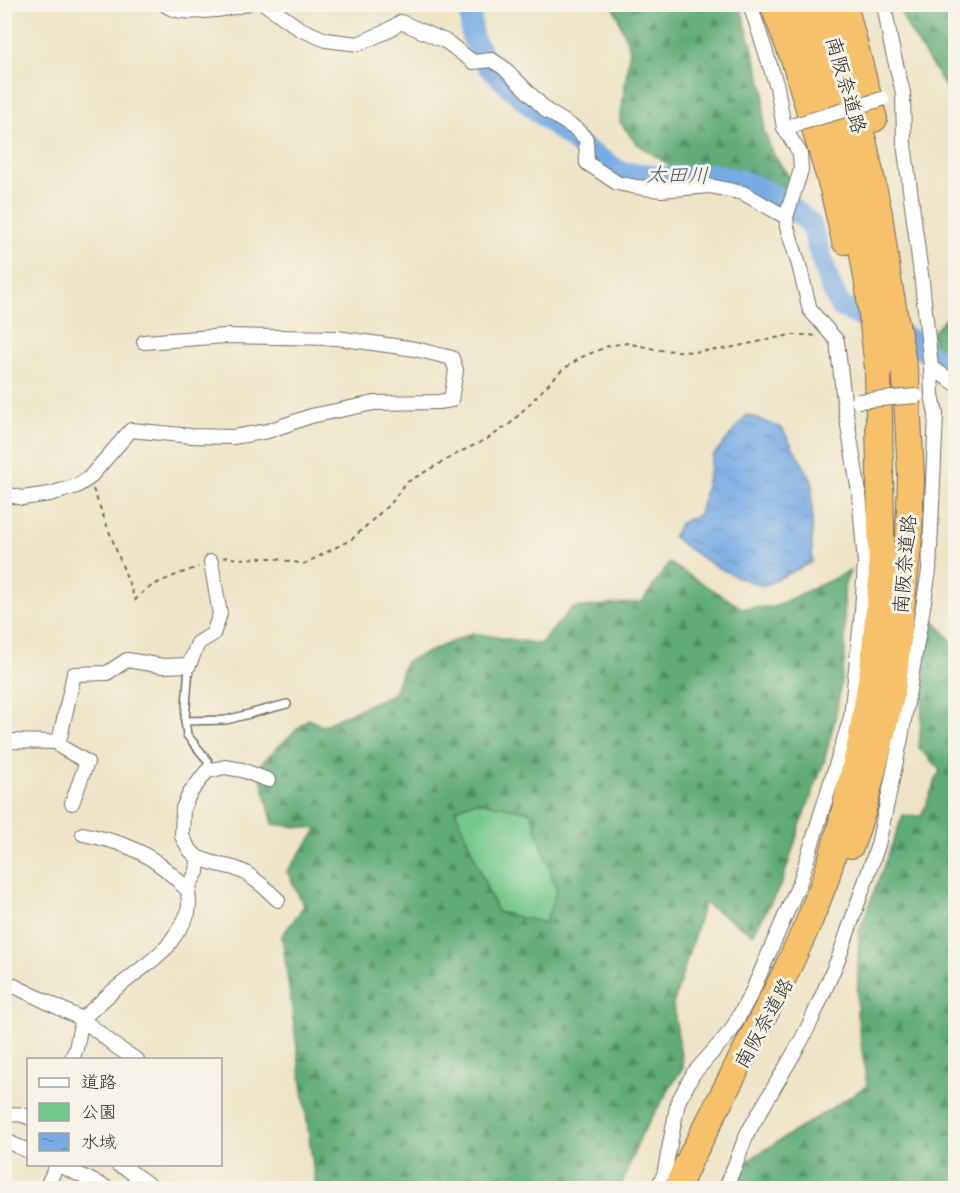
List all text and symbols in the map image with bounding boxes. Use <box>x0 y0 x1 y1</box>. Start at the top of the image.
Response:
street label: 南阪奈道路 <box>821 34 871 136</box>
water label: 太田川 <box>645 162 709 188</box>
street label: 南阪奈道路 <box>889 513 921 615</box>
street label: 南阪奈道路 <box>730 974 798 1072</box>
legend <box>27 1058 222 1166</box>
text: 道路 <box>81 1072 117 1093</box>
text: 公園 <box>81 1102 117 1123</box>
text: 水域 <box>81 1132 117 1153</box>

